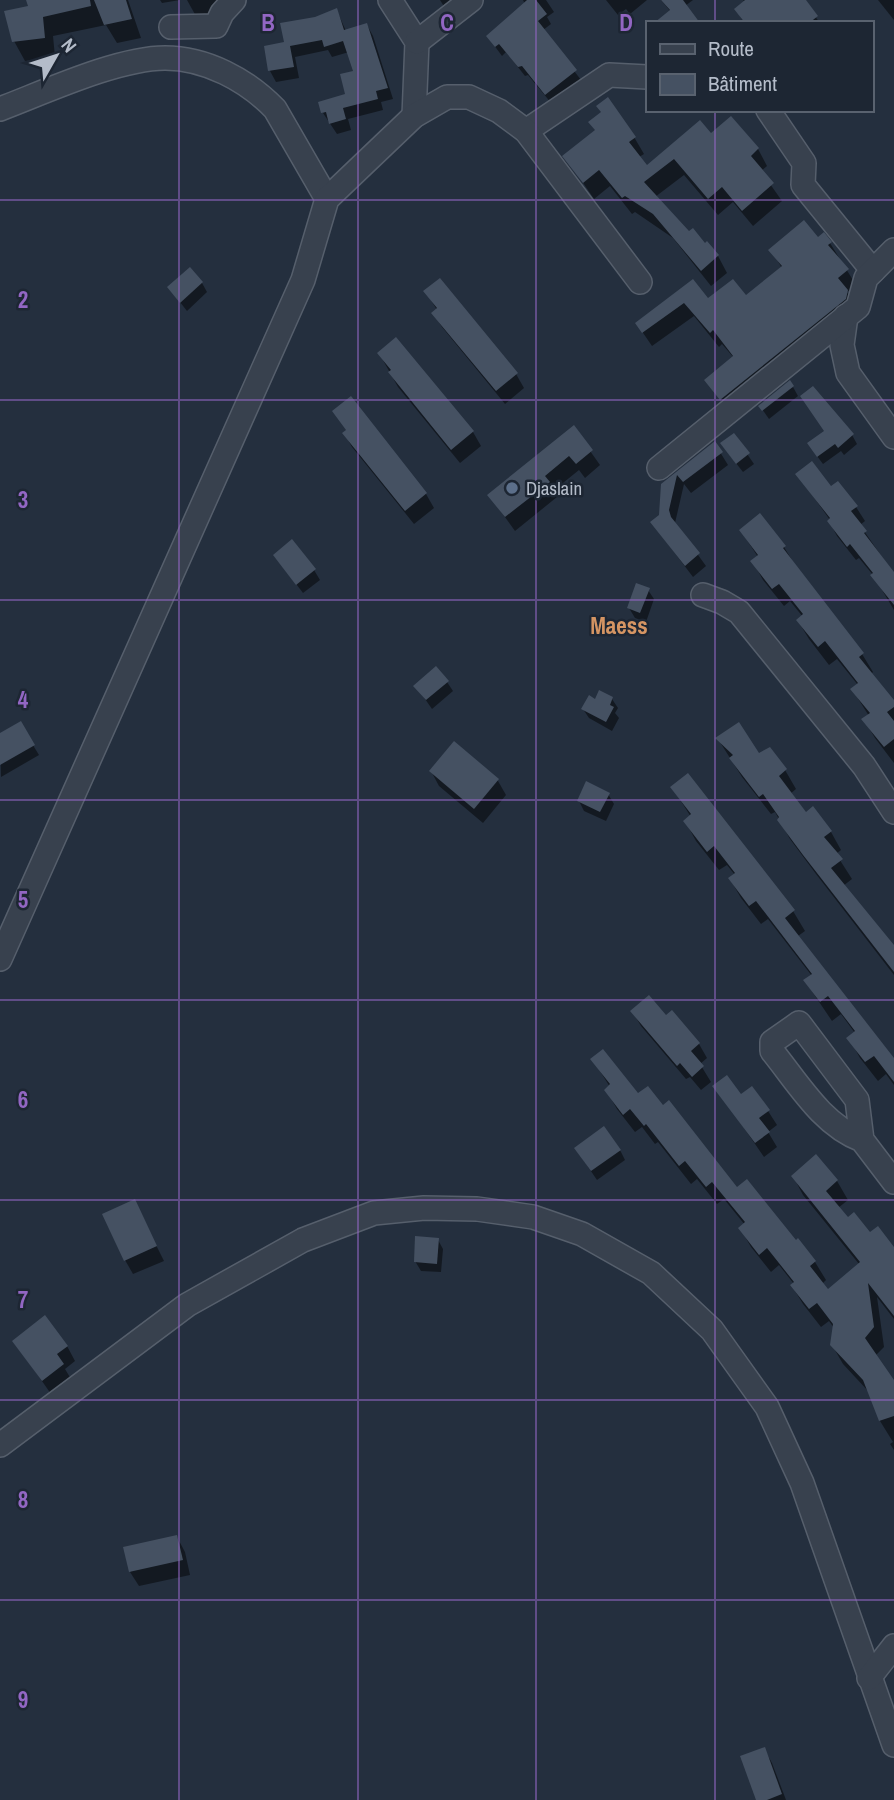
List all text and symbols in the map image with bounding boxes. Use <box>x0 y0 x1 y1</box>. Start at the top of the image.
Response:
text: B <box>261 7 275 38</box>
text: C <box>440 7 454 38</box>
text: D <box>619 7 633 38</box>
north arrow <box>21 21 91 91</box>
legend <box>646 21 873 112</box>
text: N <box>56 33 83 58</box>
text: Route <box>708 34 754 63</box>
text: Bâtiment <box>708 69 777 98</box>
text: 2 <box>18 284 28 315</box>
place label: Djaslain <box>526 475 582 501</box>
marker: Djaslain <box>504 480 520 496</box>
text: 3 <box>18 484 28 515</box>
district label: Maess <box>590 610 648 641</box>
text: 4 <box>18 684 29 715</box>
text: 5 <box>18 884 28 915</box>
text: 6 <box>18 1084 28 1115</box>
text: 7 <box>18 1284 28 1315</box>
text: 8 <box>18 1484 28 1515</box>
text: 9 <box>18 1684 28 1715</box>

